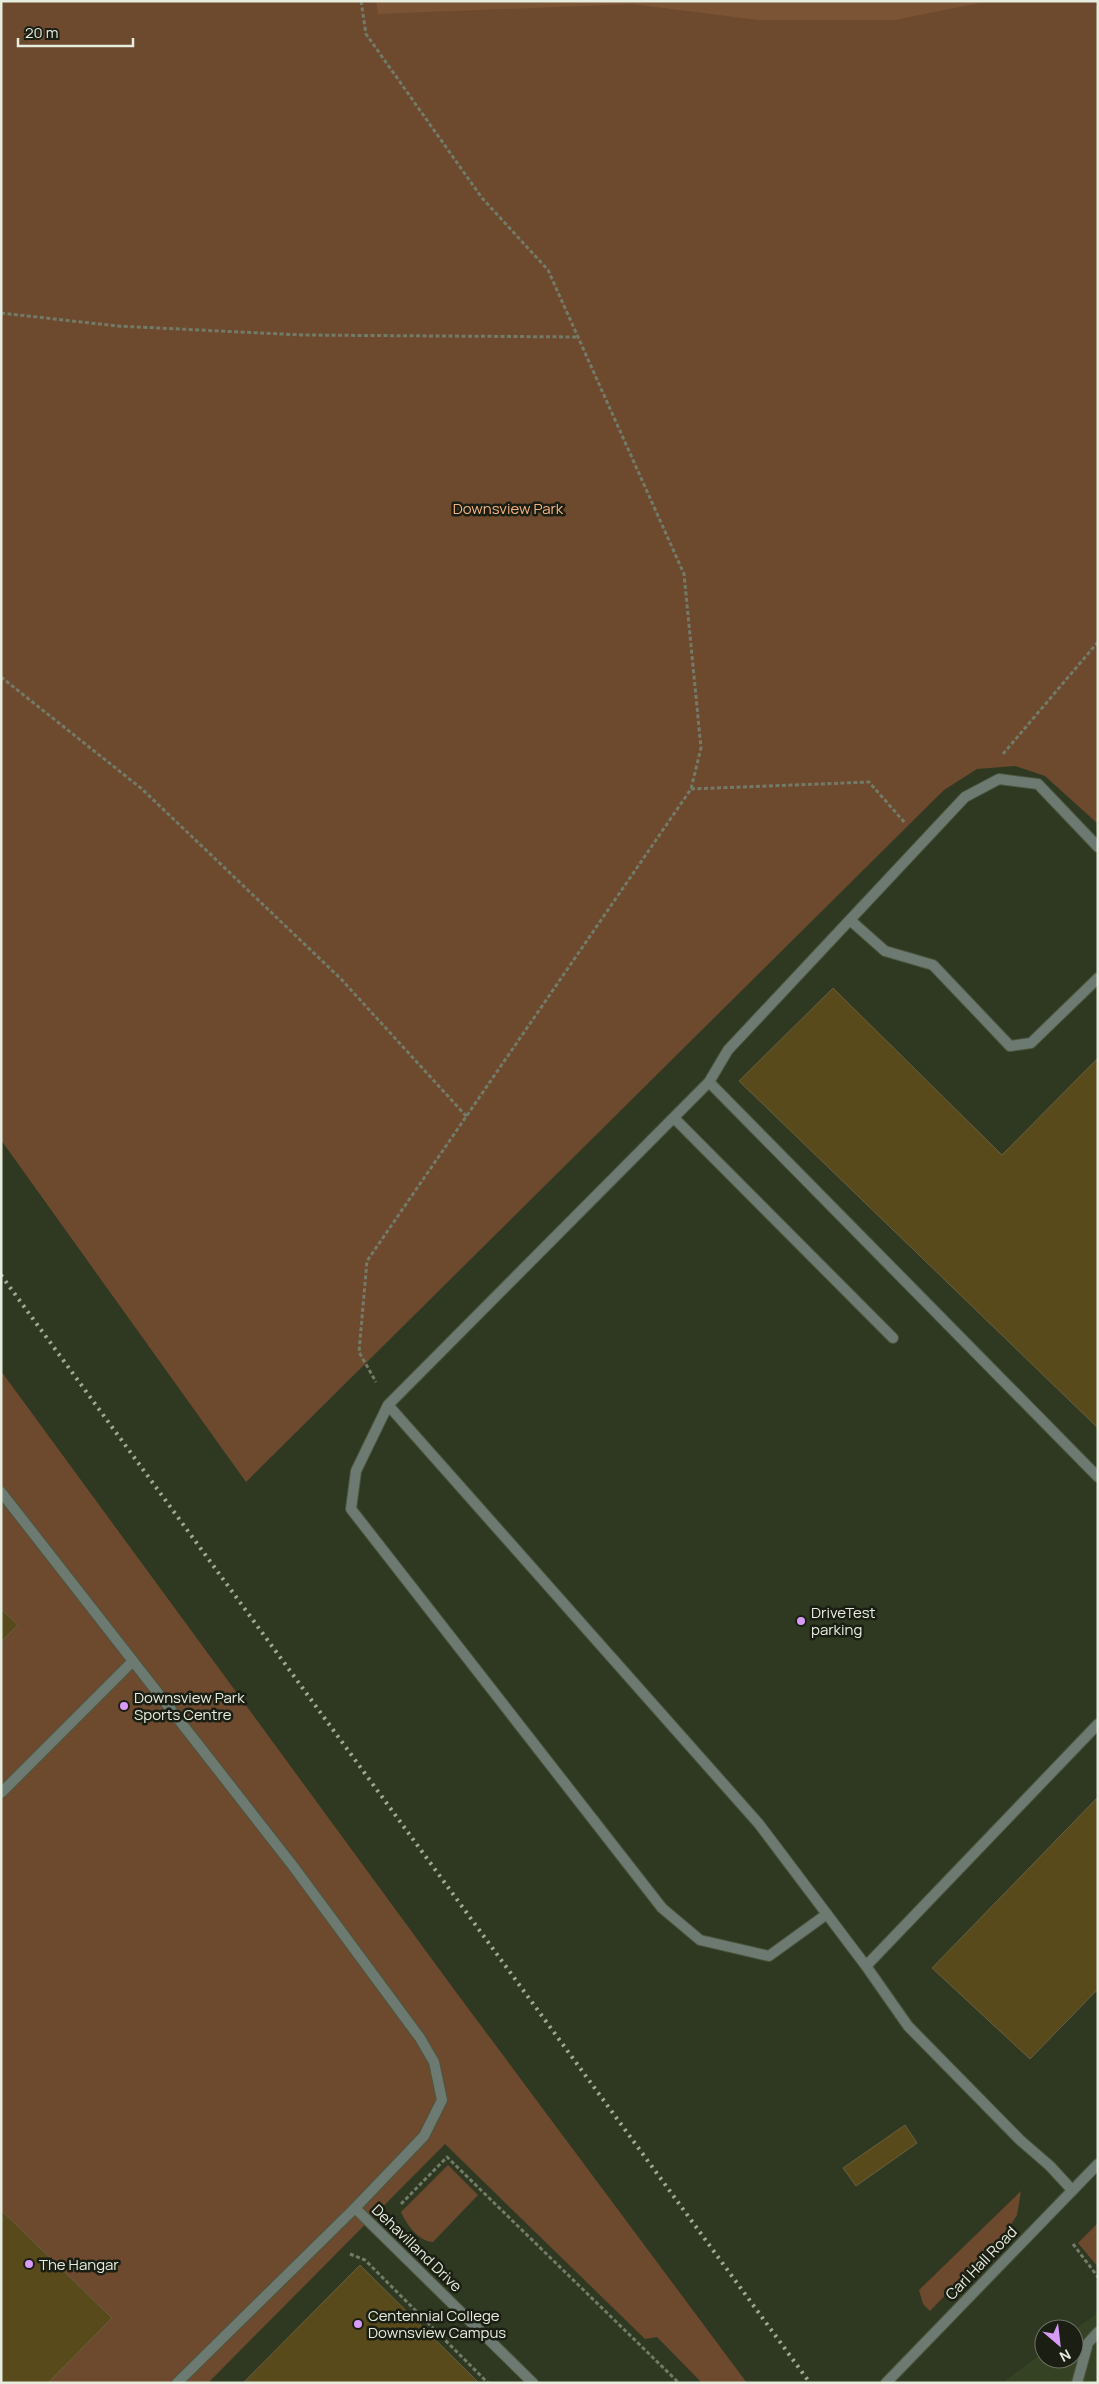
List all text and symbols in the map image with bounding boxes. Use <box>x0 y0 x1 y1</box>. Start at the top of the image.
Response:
scale bar <box>18 15 132 47</box>
text: 20 m <box>25 22 58 43</box>
park label: Downsview Park <box>453 498 564 519</box>
place label: DriveTest parking <box>811 1602 876 1640</box>
marker: DriveTest parking <box>795 1615 807 1627</box>
place label: Downsview Park Sports Centre <box>134 1687 245 1725</box>
marker: Downsview Park Sports Centre <box>118 1700 130 1712</box>
street label: Dehavilland Drive <box>367 2199 467 2297</box>
street label: Carl Hall Road <box>940 2221 1022 2305</box>
place label: The Hangar <box>39 2254 119 2275</box>
marker: The Hangar <box>23 2258 35 2270</box>
place label: Centennial College Downsview Campus <box>368 2305 506 2343</box>
marker: Centennial College Downsview Campus <box>352 2318 364 2330</box>
north arrow <box>1034 2319 1084 2369</box>
text: N <box>1056 2345 1074 2367</box>

